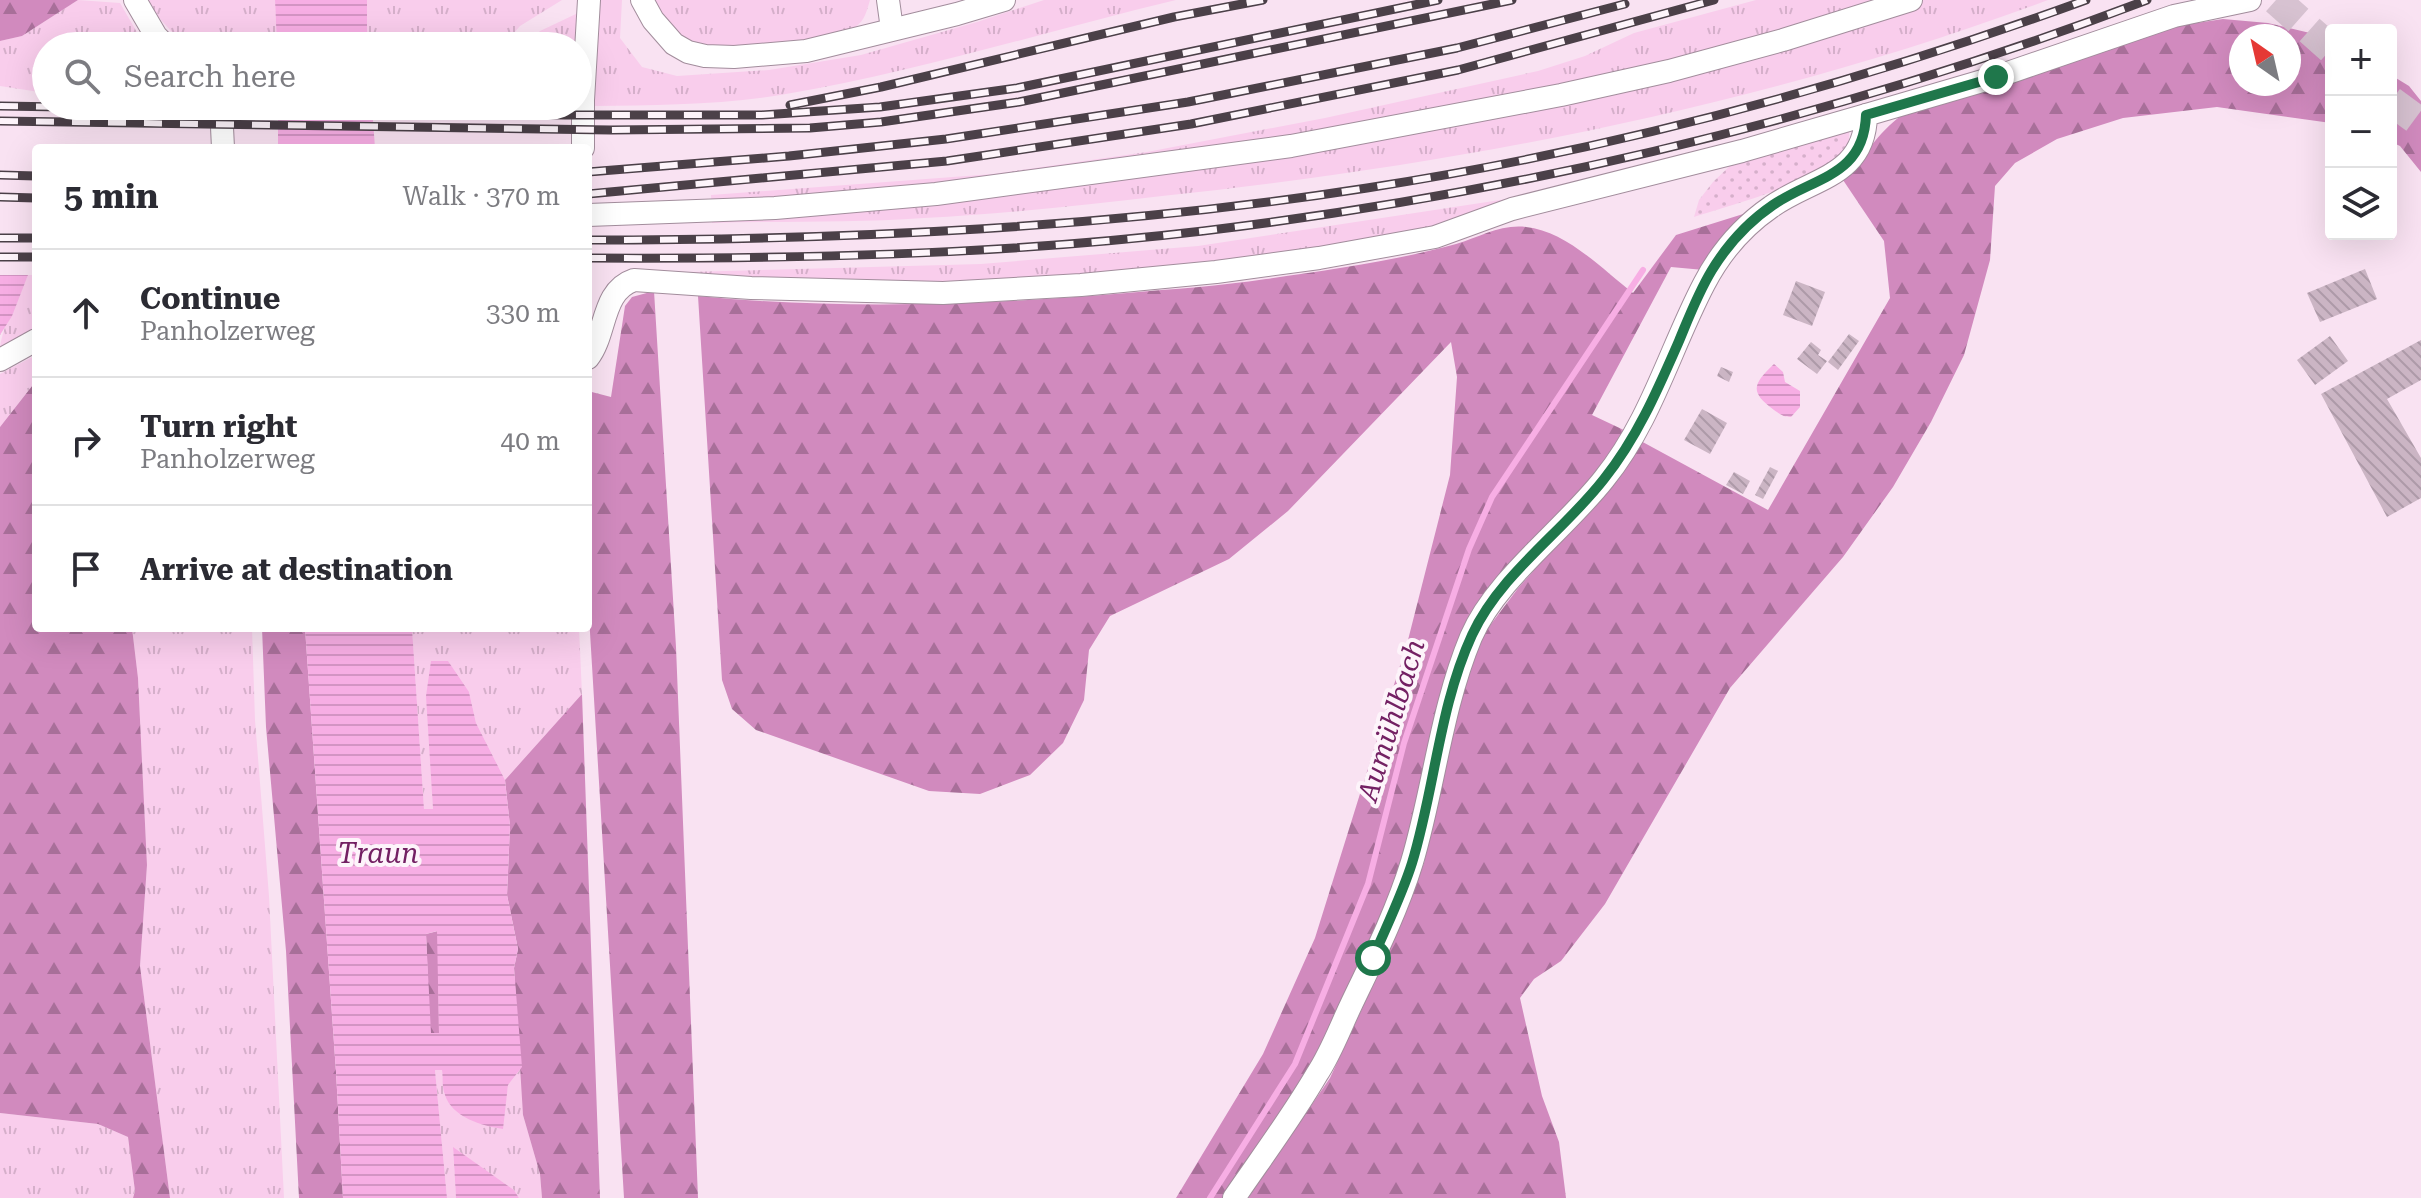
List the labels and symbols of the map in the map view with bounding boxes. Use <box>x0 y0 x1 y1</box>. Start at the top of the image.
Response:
north arrow <box>2229 24 2301 96</box>
route end <box>1978 59 2014 95</box>
water label: Aumühlbach <box>1351 635 1432 807</box>
water label: Traun <box>337 837 419 870</box>
route start <box>1355 940 1391 976</box>

